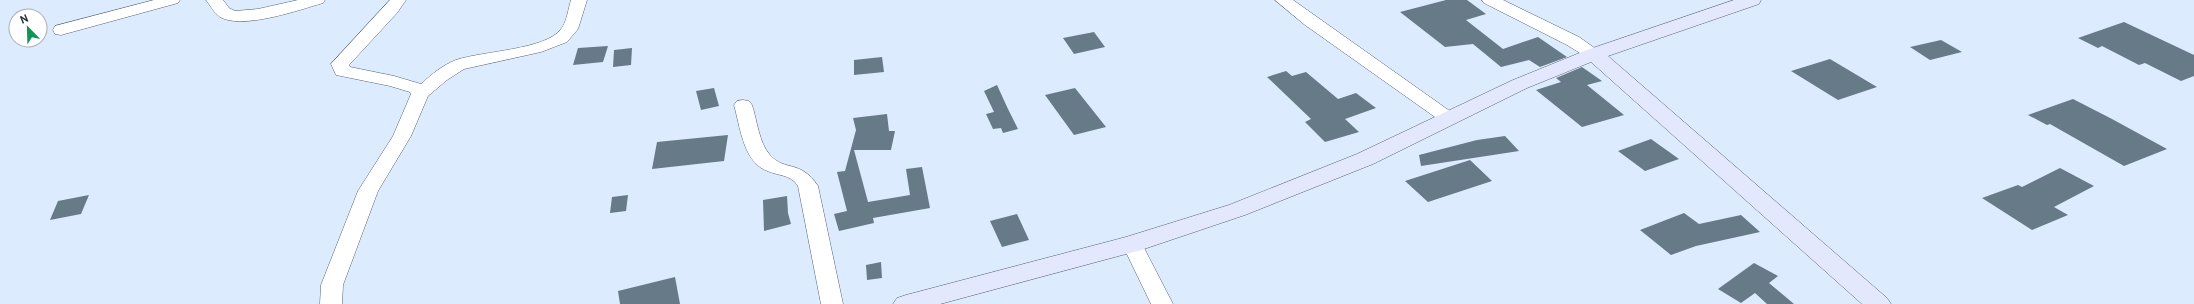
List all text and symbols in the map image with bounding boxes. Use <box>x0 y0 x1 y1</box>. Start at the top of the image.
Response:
north arrow <box>8 8 48 48</box>
text: N <box>18 12 31 28</box>

